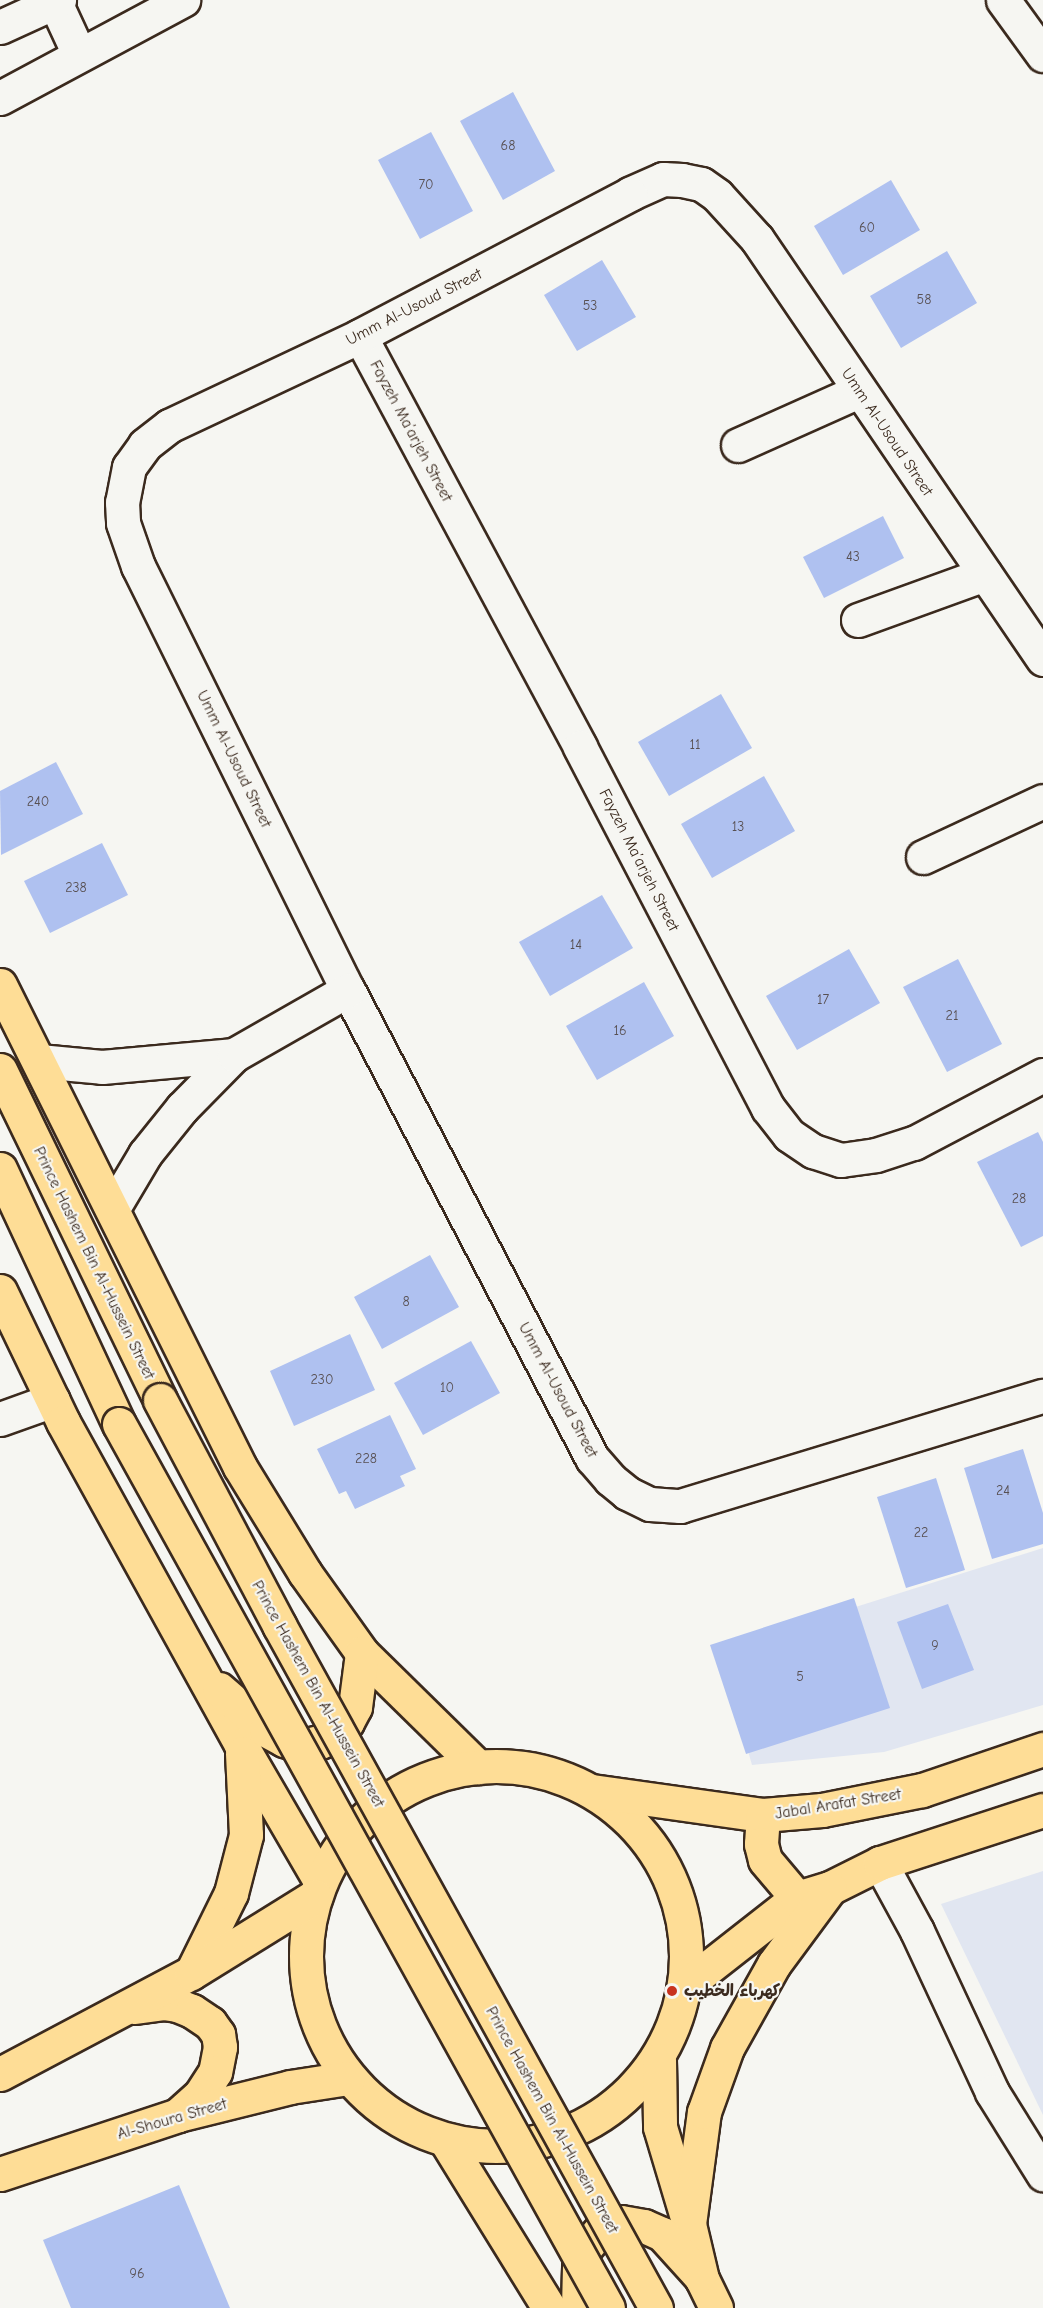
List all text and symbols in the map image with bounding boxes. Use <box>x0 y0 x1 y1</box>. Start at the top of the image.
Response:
house number: 68 <box>501 138 515 154</box>
house number: 70 <box>418 177 434 193</box>
house number: 60 <box>859 220 875 236</box>
street label: Umm Al-Usoud Street <box>343 264 485 350</box>
house number: 58 <box>917 292 931 308</box>
house number: 53 <box>583 298 597 314</box>
street label: Fayzeh Ma’arjeh Street <box>366 357 456 505</box>
street label: Umm Al-Usoud Street <box>837 364 937 500</box>
house number: 43 <box>846 549 860 565</box>
street label: Umm Al-Usoud Street <box>192 687 276 831</box>
house number: 11 <box>689 737 701 753</box>
street label: Fayzeh Ma’arjeh Street <box>595 786 683 934</box>
house number: 240 <box>27 794 49 810</box>
house number: 13 <box>732 819 744 835</box>
house number: 238 <box>65 880 87 896</box>
house number: 14 <box>570 937 582 953</box>
house number: 17 <box>817 992 829 1008</box>
house number: 21 <box>946 1008 958 1024</box>
house number: 16 <box>613 1023 627 1039</box>
street label: Prince Hashem Bin Al-Hussein Street <box>29 1144 159 1382</box>
house number: 28 <box>1012 1191 1026 1207</box>
house number: 8 <box>402 1294 410 1310</box>
street label: Umm Al-Usoud Street <box>514 1319 602 1461</box>
house number: 230 <box>311 1372 333 1388</box>
house number: 10 <box>440 1380 454 1396</box>
house number: 228 <box>355 1451 377 1467</box>
house number: 24 <box>996 1483 1010 1499</box>
house number: 22 <box>914 1525 928 1541</box>
street label: Prince Hashem Bin Al-Hussein Street <box>247 1577 389 1811</box>
house number: 9 <box>931 1638 939 1654</box>
house number: 5 <box>796 1669 804 1685</box>
street label: Jabal Arafat Street <box>774 1785 902 1823</box>
place label: كهرباء الخطيب <box>684 1981 780 2001</box>
marker: كهرباء الخطيب <box>665 1984 679 1998</box>
street label: Prince Hashem Bin Al-Hussein Street <box>481 2003 623 2237</box>
street label: Al-Shoura Street <box>115 2094 229 2144</box>
house number: 96 <box>129 2266 145 2282</box>

